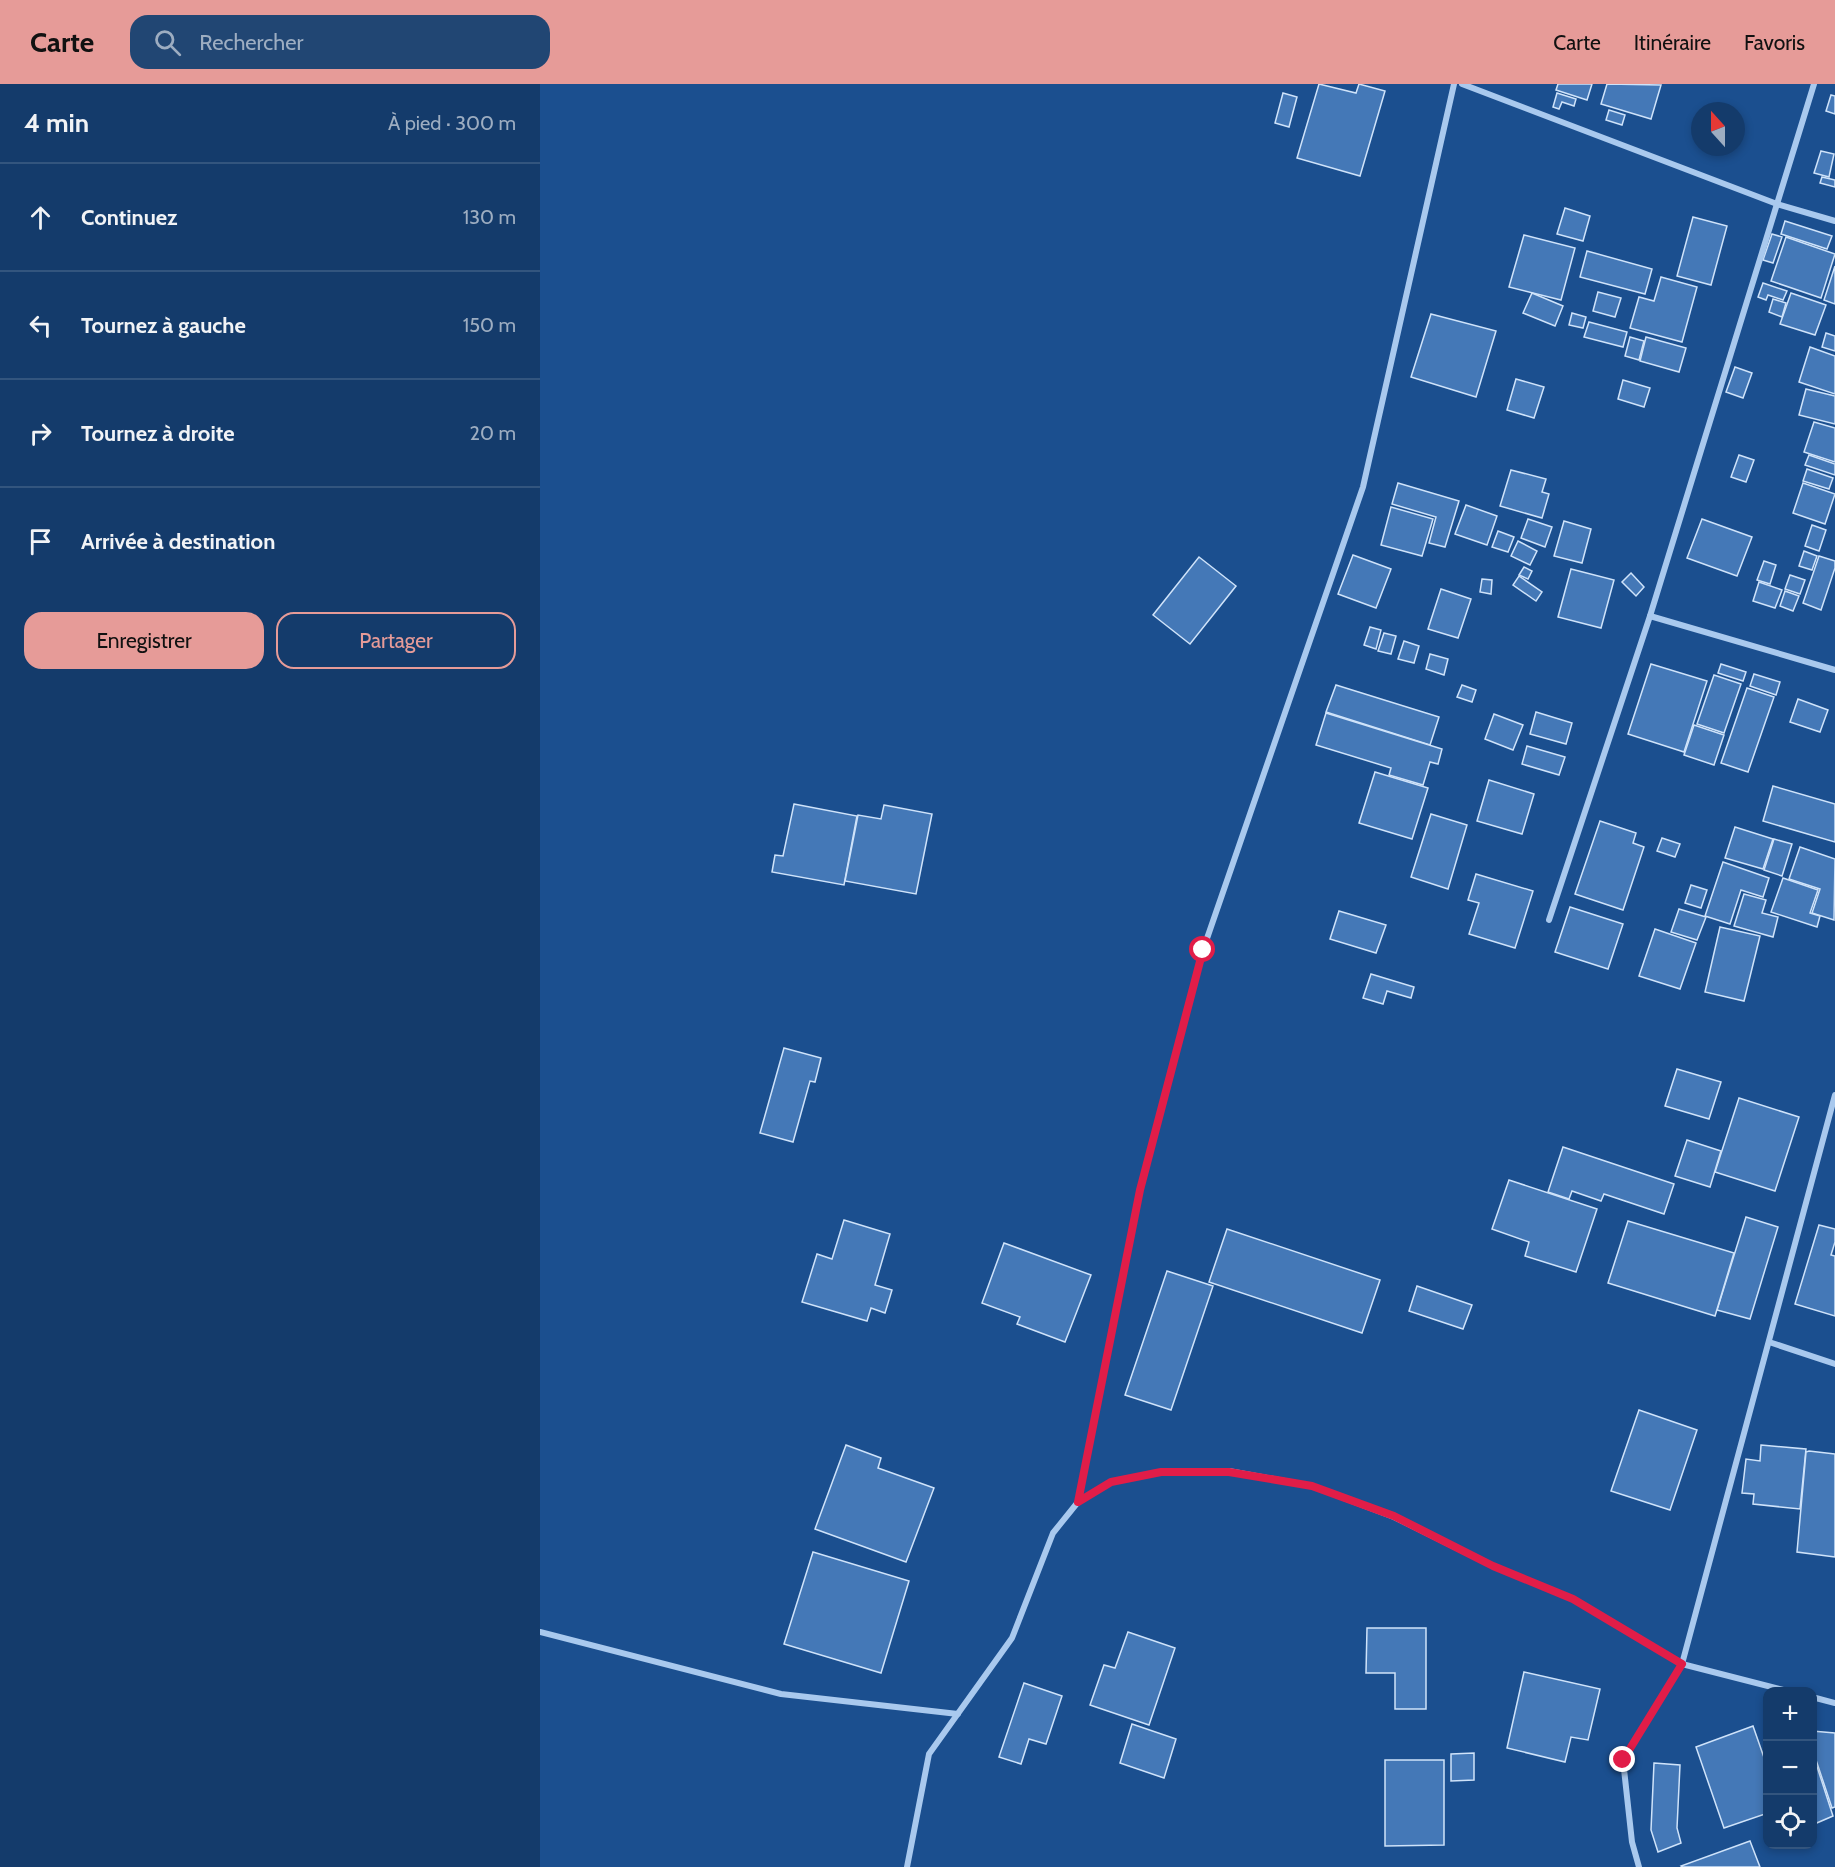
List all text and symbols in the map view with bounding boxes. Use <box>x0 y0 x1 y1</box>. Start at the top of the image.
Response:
search box <box>130 15 550 69</box>
text: Carte <box>30 25 94 59</box>
icon: search <box>151 26 184 59</box>
text: Rechercher <box>199 29 303 56</box>
text: Carte <box>1553 30 1601 55</box>
text: Itinéraire <box>1634 30 1711 55</box>
text: Favoris <box>1744 30 1805 55</box>
north arrow <box>1691 102 1745 156</box>
text: 4 min <box>24 107 89 139</box>
text: À pied · 300 m <box>388 111 516 135</box>
icon: ahead <box>24 201 57 234</box>
text: Continuez <box>81 204 178 231</box>
text: 130 m <box>463 205 516 229</box>
icon: left <box>24 309 57 342</box>
text: Tournez à gauche <box>81 312 246 339</box>
text: 150 m <box>463 313 516 337</box>
icon: right <box>24 417 57 450</box>
text: Tournez à droite <box>81 420 235 447</box>
text: 20 m <box>470 421 516 445</box>
icon: arrive <box>24 525 57 558</box>
text: Arrivée à destination <box>81 528 275 555</box>
button: Enregistrer <box>24 612 264 669</box>
button: Partager <box>276 612 516 669</box>
route start <box>1189 936 1215 962</box>
map controls <box>1763 1687 1817 1849</box>
button: + <box>1763 1687 1817 1741</box>
button: − <box>1763 1741 1817 1795</box>
route end <box>1609 1746 1635 1772</box>
button: locate <box>1763 1795 1817 1849</box>

